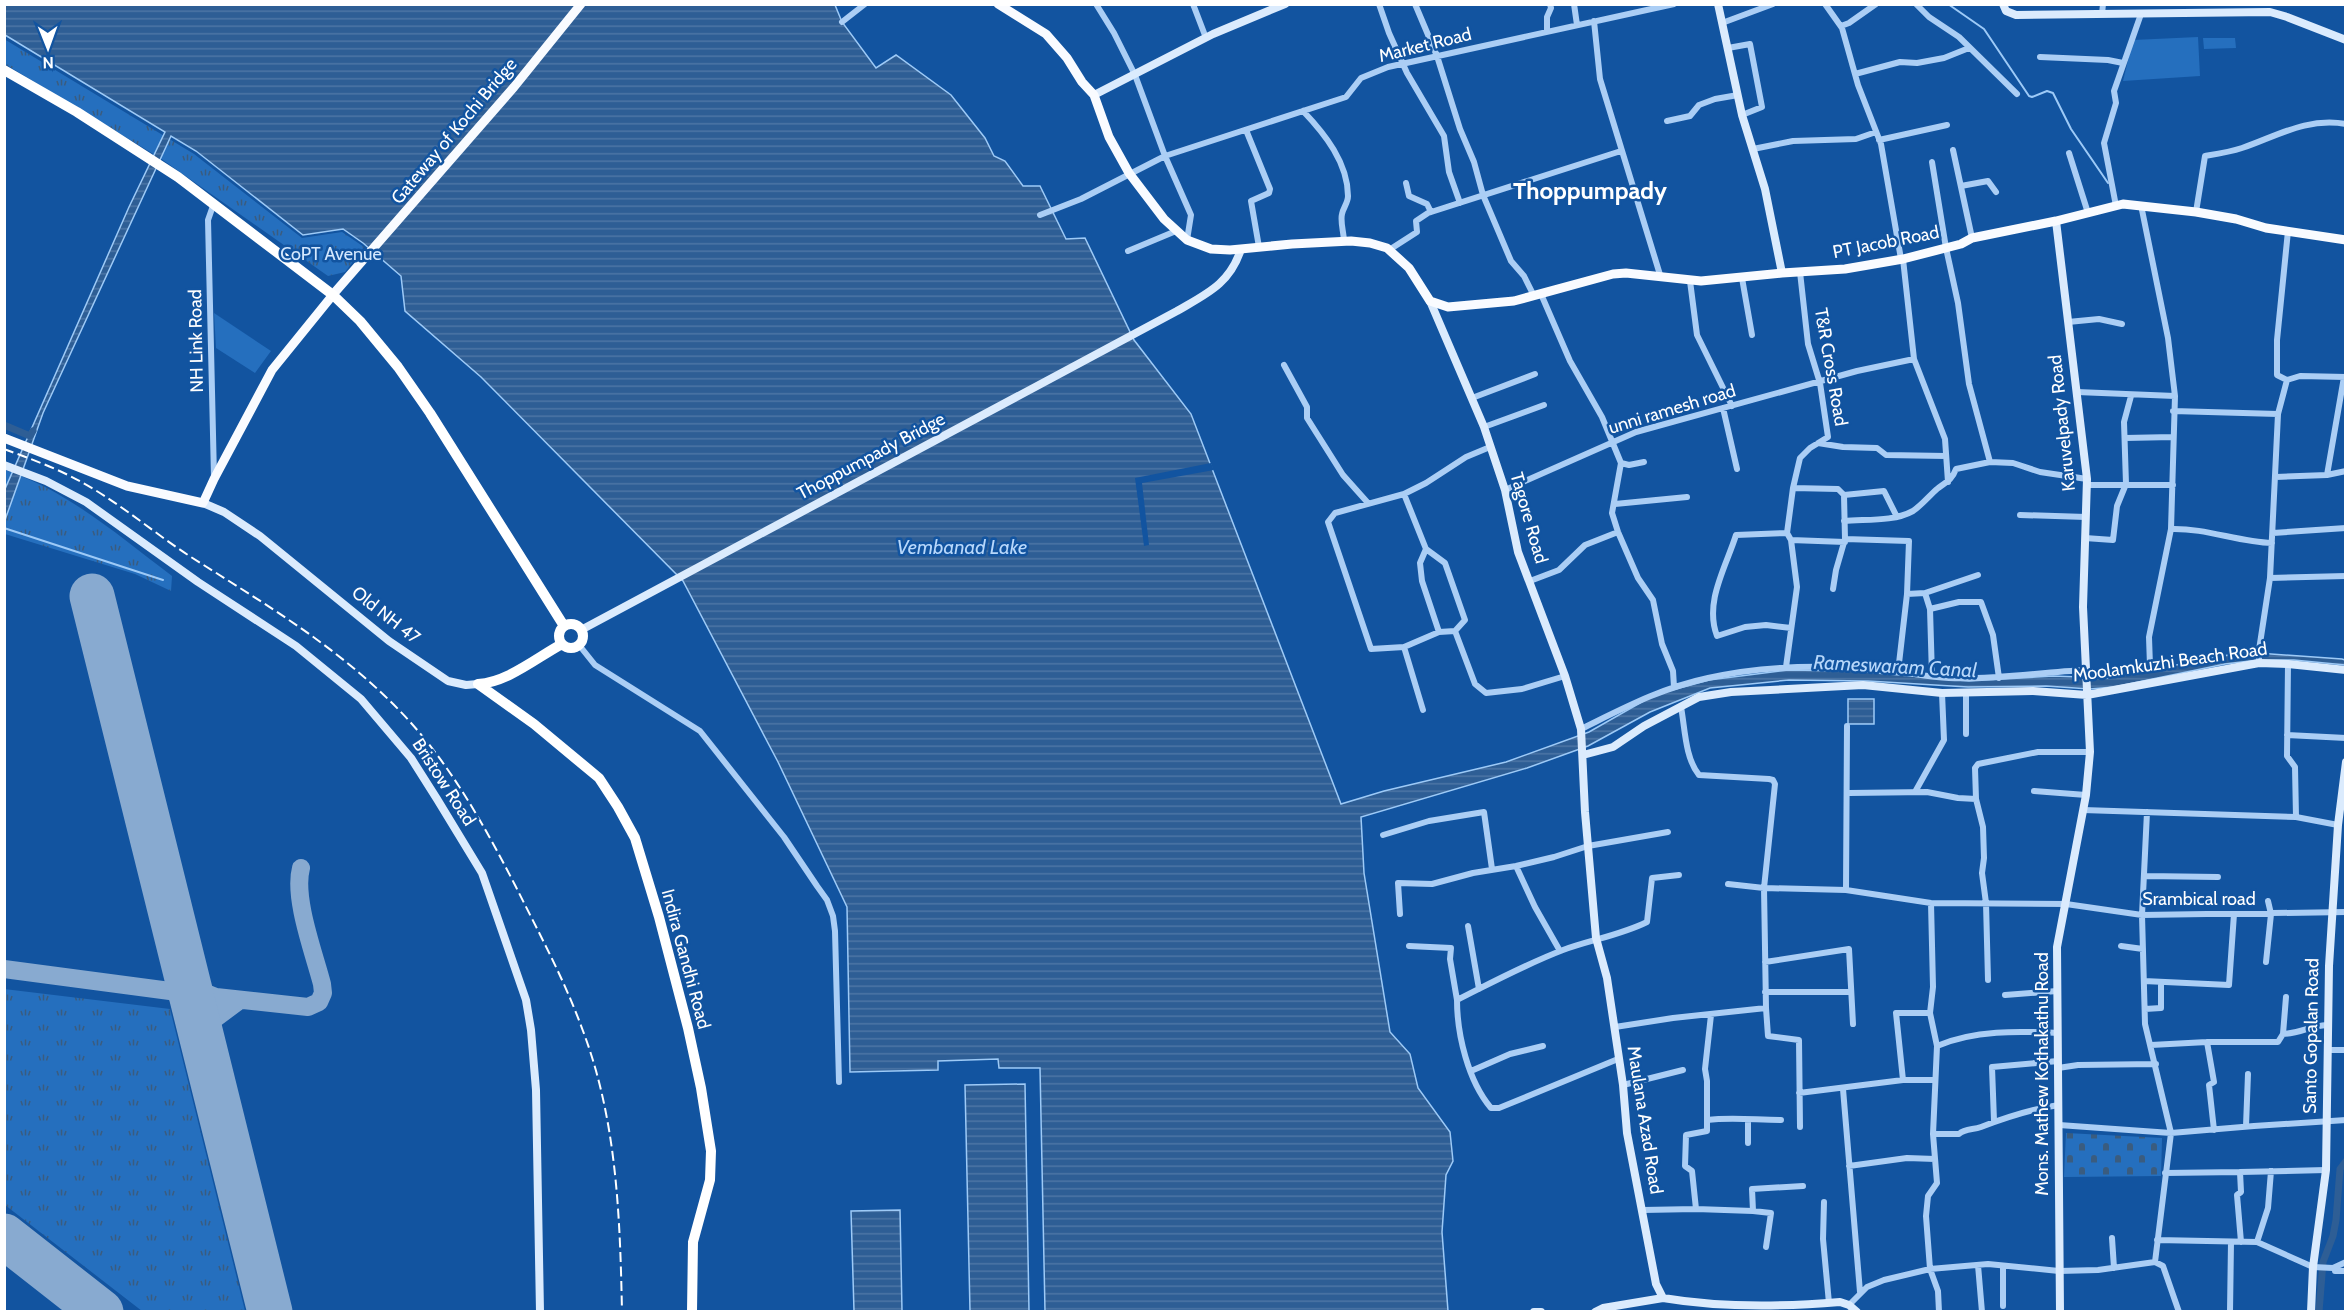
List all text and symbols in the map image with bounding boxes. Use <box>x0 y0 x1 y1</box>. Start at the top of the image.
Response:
north arrow <box>18 18 78 78</box>
street label: Market Road <box>1376 23 1474 67</box>
text: N <box>42 53 54 72</box>
street label: Gateway of Kochi Bridge <box>387 54 521 208</box>
district label: Thoppumpady <box>1513 176 1667 205</box>
street label: PT Jacob Road <box>1831 221 1941 263</box>
park label: CoPT Avenue <box>280 243 382 265</box>
street label: NH Link Road <box>184 289 208 393</box>
street label: T&R Cross Road <box>1810 306 1852 428</box>
street label: Karuvelpady Road <box>2044 354 2080 492</box>
street label: unni ramesh road <box>1606 379 1738 439</box>
street label: Thoppumpady Bridge <box>793 408 949 504</box>
street label: Tagore Road <box>1506 470 1552 566</box>
water label: Vembanad Lake <box>897 535 1027 559</box>
street label: Old NH 47 <box>347 581 425 649</box>
street label: Moolamkuzhi Beach Road <box>2071 637 2269 687</box>
water label: Rameswaram Canal <box>1813 650 1978 682</box>
street label: Bristow Road <box>408 734 480 830</box>
street label: Indira Gandhi Road <box>657 887 715 1031</box>
street label: Srambical road <box>2142 888 2256 910</box>
street label: Mons. Mathew Kothakathu Road <box>2031 952 2053 1196</box>
street label: Santo Gopalan Road <box>2299 958 2323 1114</box>
street label: Maulana Azad Road <box>1622 1044 1668 1196</box>

